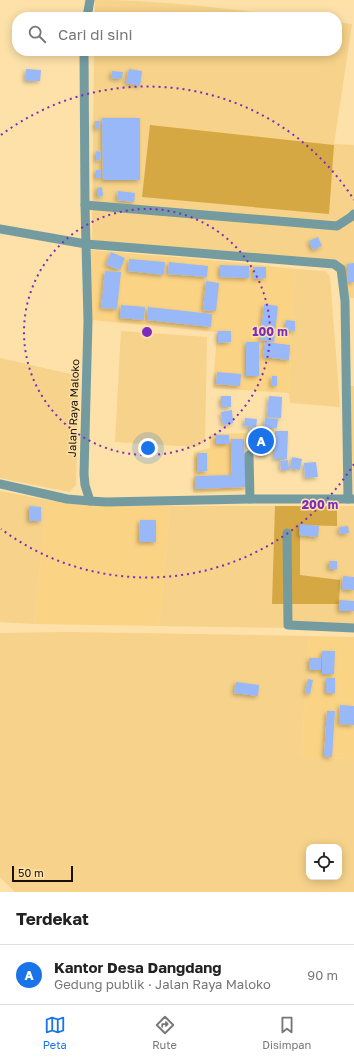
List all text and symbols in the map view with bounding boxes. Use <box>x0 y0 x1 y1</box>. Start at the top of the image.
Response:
search box <box>12 12 342 56</box>
icon: search <box>26 23 48 45</box>
text: Cari di sini <box>58 25 133 43</box>
text: 100 m <box>252 324 288 339</box>
centre of rings <box>140 325 154 339</box>
street label: Jalan Raya Maloko <box>65 358 81 457</box>
pin: A <box>248 426 274 456</box>
your location <box>138 438 158 458</box>
text: 200 m <box>302 497 338 512</box>
map controls <box>306 844 342 880</box>
button: locate <box>306 844 342 880</box>
scale bar <box>12 864 73 883</box>
text: 50 m <box>18 866 44 879</box>
text: Terdekat <box>16 908 89 929</box>
text: Kantor Desa Dangdang <box>54 958 221 976</box>
text: A <box>24 967 34 983</box>
text: 90 m <box>307 967 338 983</box>
text: Gedung publik · Jalan Raya Maloko <box>54 976 271 992</box>
tab: Peta <box>43 1014 67 1051</box>
tab: Rute <box>152 1014 177 1051</box>
tab: Disimpan <box>262 1014 311 1051</box>

